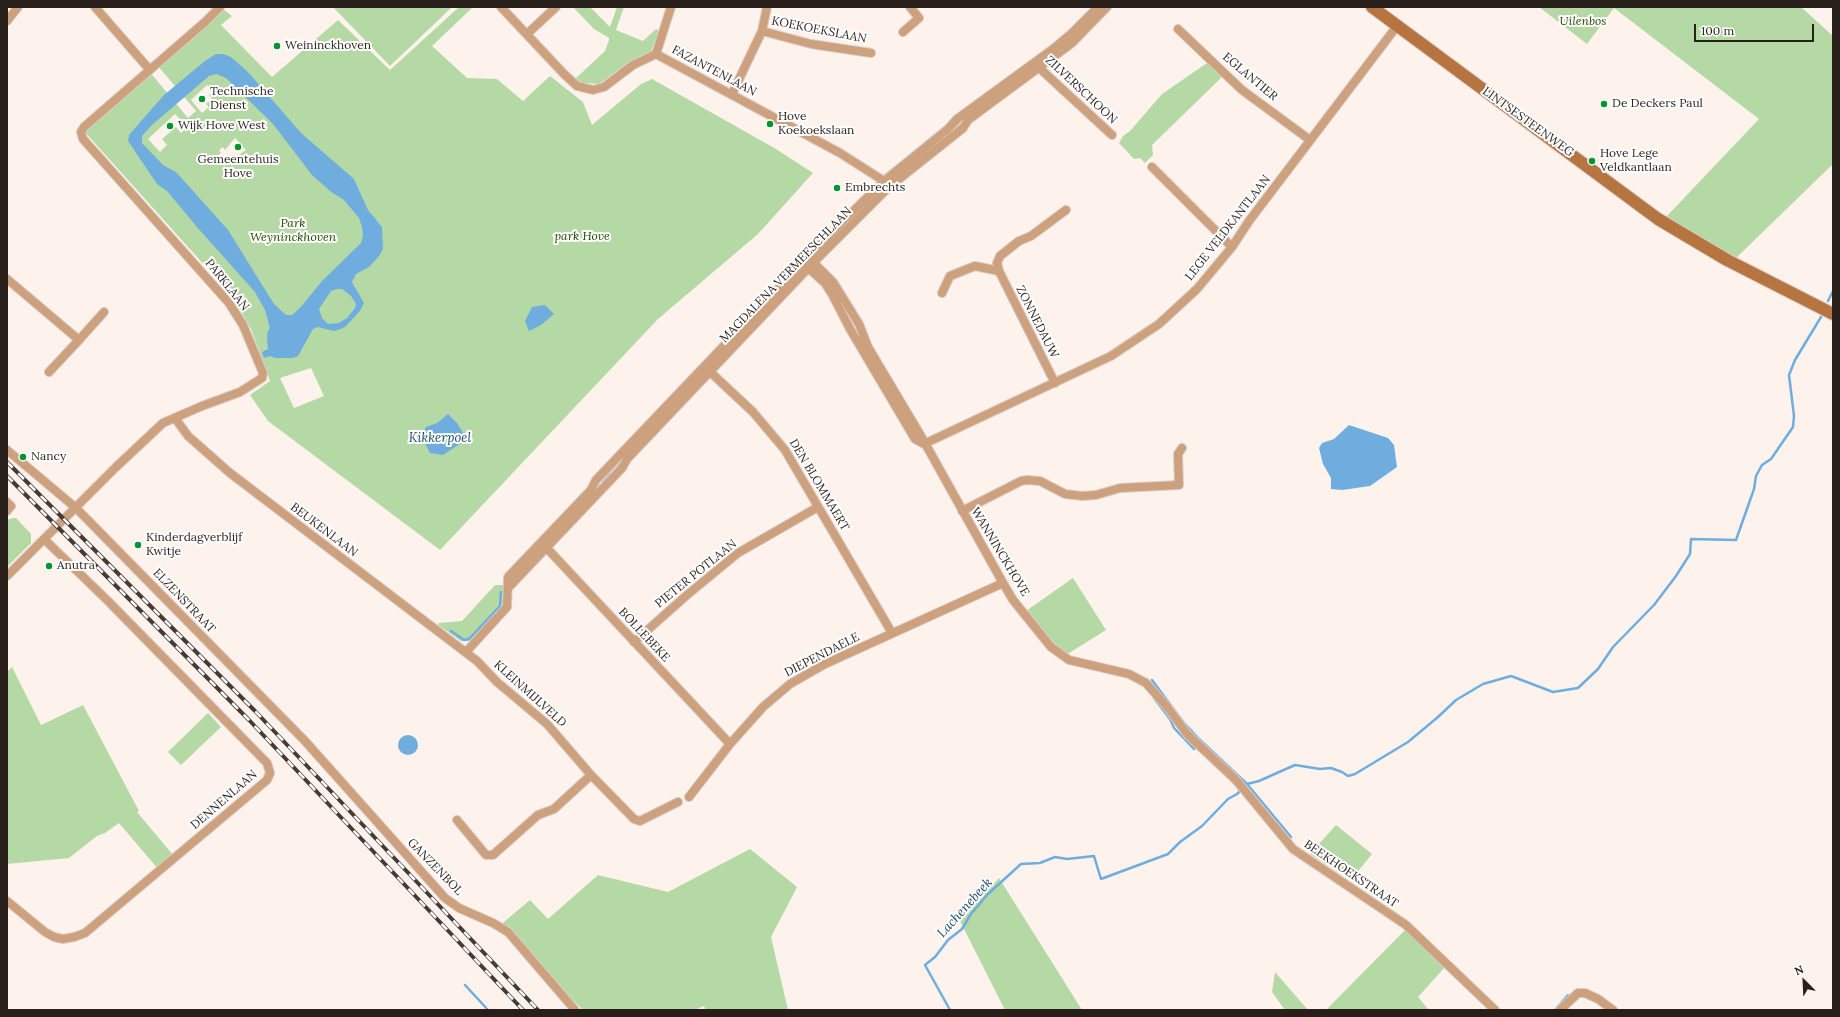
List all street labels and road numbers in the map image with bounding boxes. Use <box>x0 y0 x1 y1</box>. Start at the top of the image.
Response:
street label: KOEKOEKSLAAN <box>770 14 868 46</box>
street label: FAZANTENLAAN <box>669 43 759 99</box>
street label: EGLANTIER <box>1220 50 1280 104</box>
street label: ZILVERSCHOON <box>1042 53 1120 127</box>
street label: LINTSESTEENWEG <box>1480 84 1576 160</box>
street label: LEGE VELDKANTLAAN <box>1182 173 1274 283</box>
street label: MAGDALENA VERMEESCHLAAN <box>717 204 855 346</box>
street label: PARKLAAN <box>202 256 252 314</box>
street label: ZONNEDAUW <box>1013 283 1061 361</box>
street label: DEN BLOMMAERT <box>786 437 852 533</box>
street label: BEUKENLAAN <box>288 500 360 560</box>
street label: WANNINCKHOVE <box>968 505 1032 599</box>
street label: PIETER POTLAAN <box>652 537 740 611</box>
street label: ELZENSTRAAT <box>150 566 218 636</box>
street label: BOLLEBEKE <box>615 605 673 665</box>
street label: DIEPENDAELE <box>782 630 862 680</box>
street label: KLEINMIJLVELD <box>491 658 569 730</box>
street label: DENNENLAAN <box>188 767 260 833</box>
street label: GANZENBOL <box>404 836 466 898</box>
street label: BEEKHOEKSTRAAT <box>1301 837 1401 911</box>

